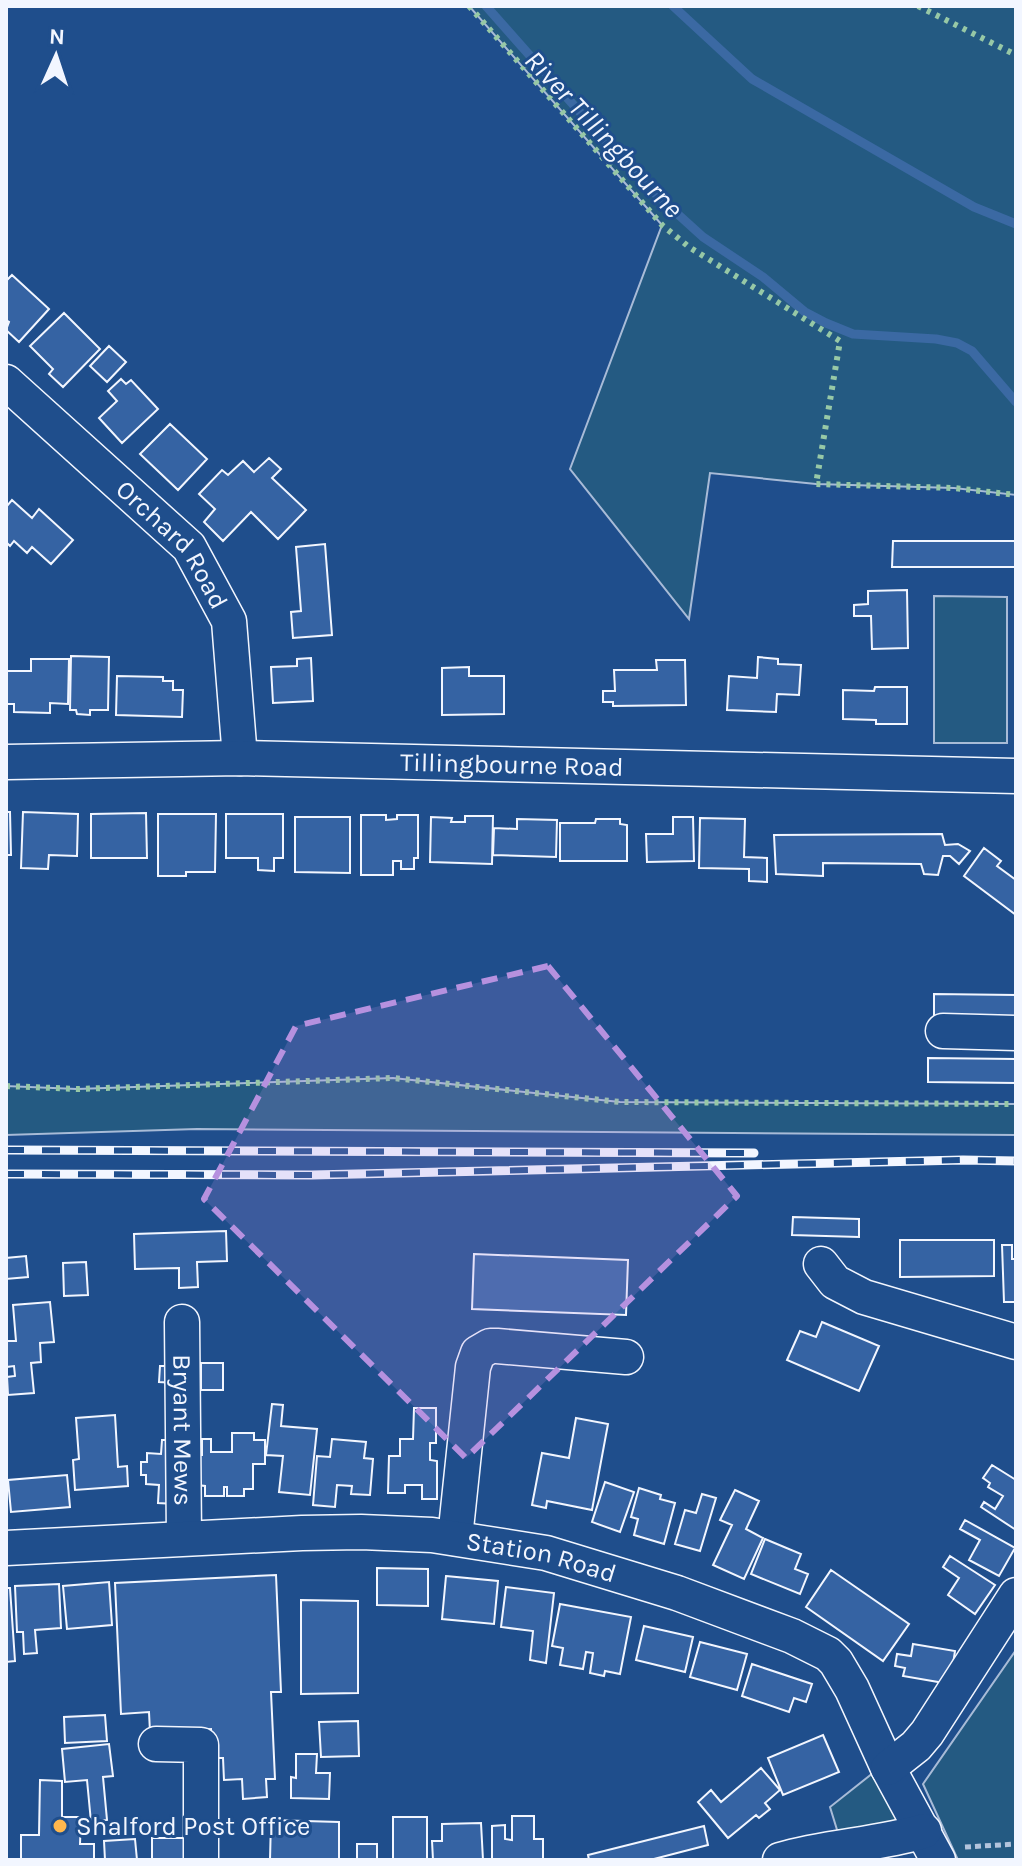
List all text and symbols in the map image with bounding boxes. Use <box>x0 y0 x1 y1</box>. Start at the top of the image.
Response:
north arrow <box>16 16 96 96</box>
text: N <box>48 24 66 50</box>
water label: River Tillingbourne <box>518 43 690 225</box>
street label: Orchard Road <box>110 473 235 614</box>
street label: Tillingbourne Road <box>400 746 624 782</box>
street label: Bryant Mews <box>167 1354 199 1506</box>
street label: Station Road <box>464 1525 620 1589</box>
place label: Shalford Post Office <box>76 1811 310 1842</box>
marker: Shalford Post Office <box>51 1817 69 1835</box>

